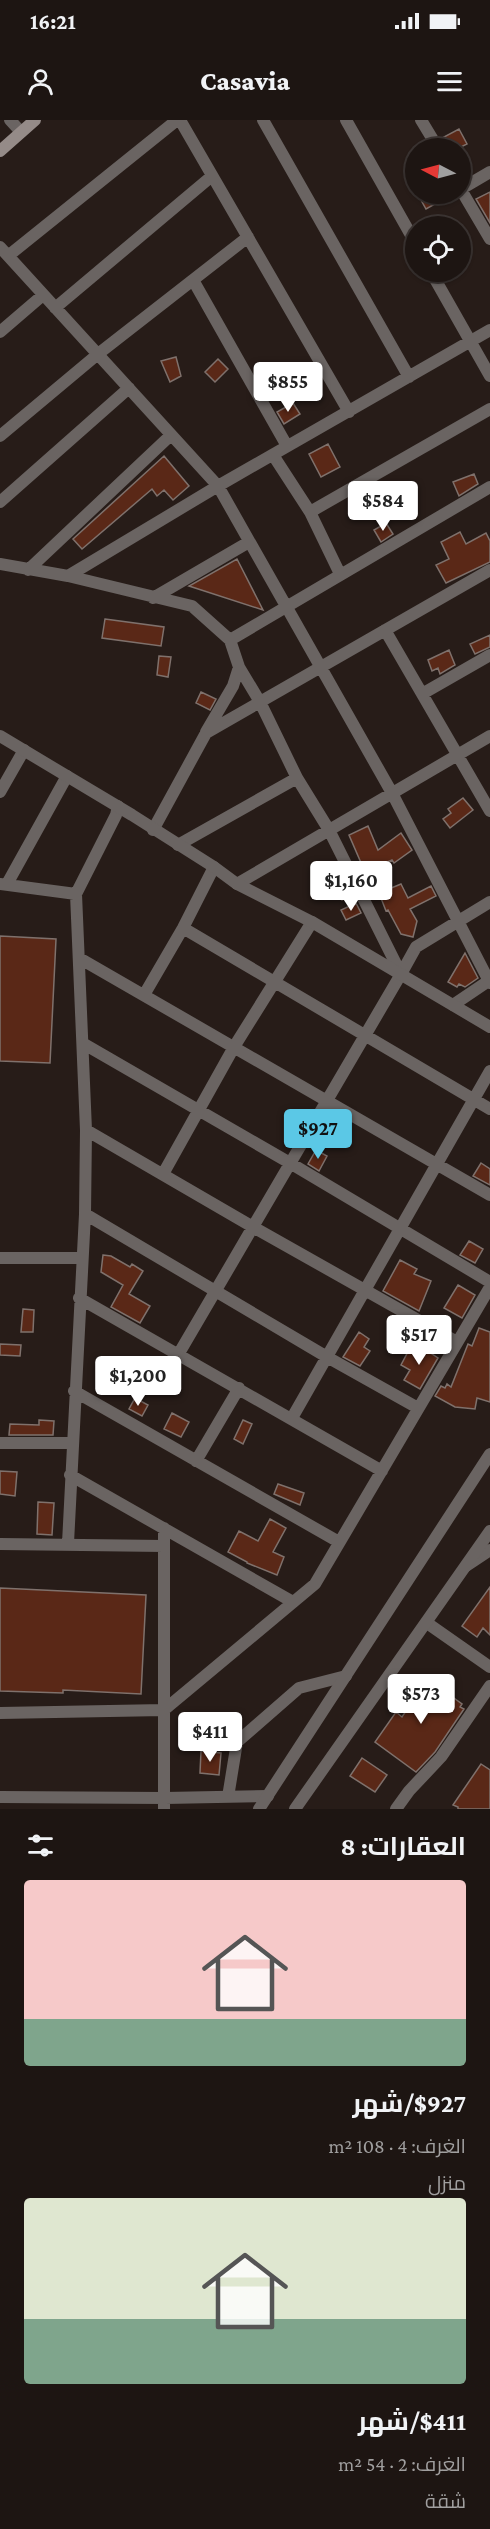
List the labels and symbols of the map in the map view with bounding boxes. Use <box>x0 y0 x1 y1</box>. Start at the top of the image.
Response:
north arrow <box>405 138 471 204</box>
pin: $855 <box>252 362 324 413</box>
pin: $584 <box>347 481 419 532</box>
pin: $1,160 <box>302 861 400 912</box>
pin: $927 <box>282 1109 354 1160</box>
pin: $517 <box>383 1315 455 1366</box>
pin: $1,200 <box>89 1356 187 1407</box>
pin: $573 <box>385 1674 457 1725</box>
pin: $411 <box>174 1712 246 1763</box>

